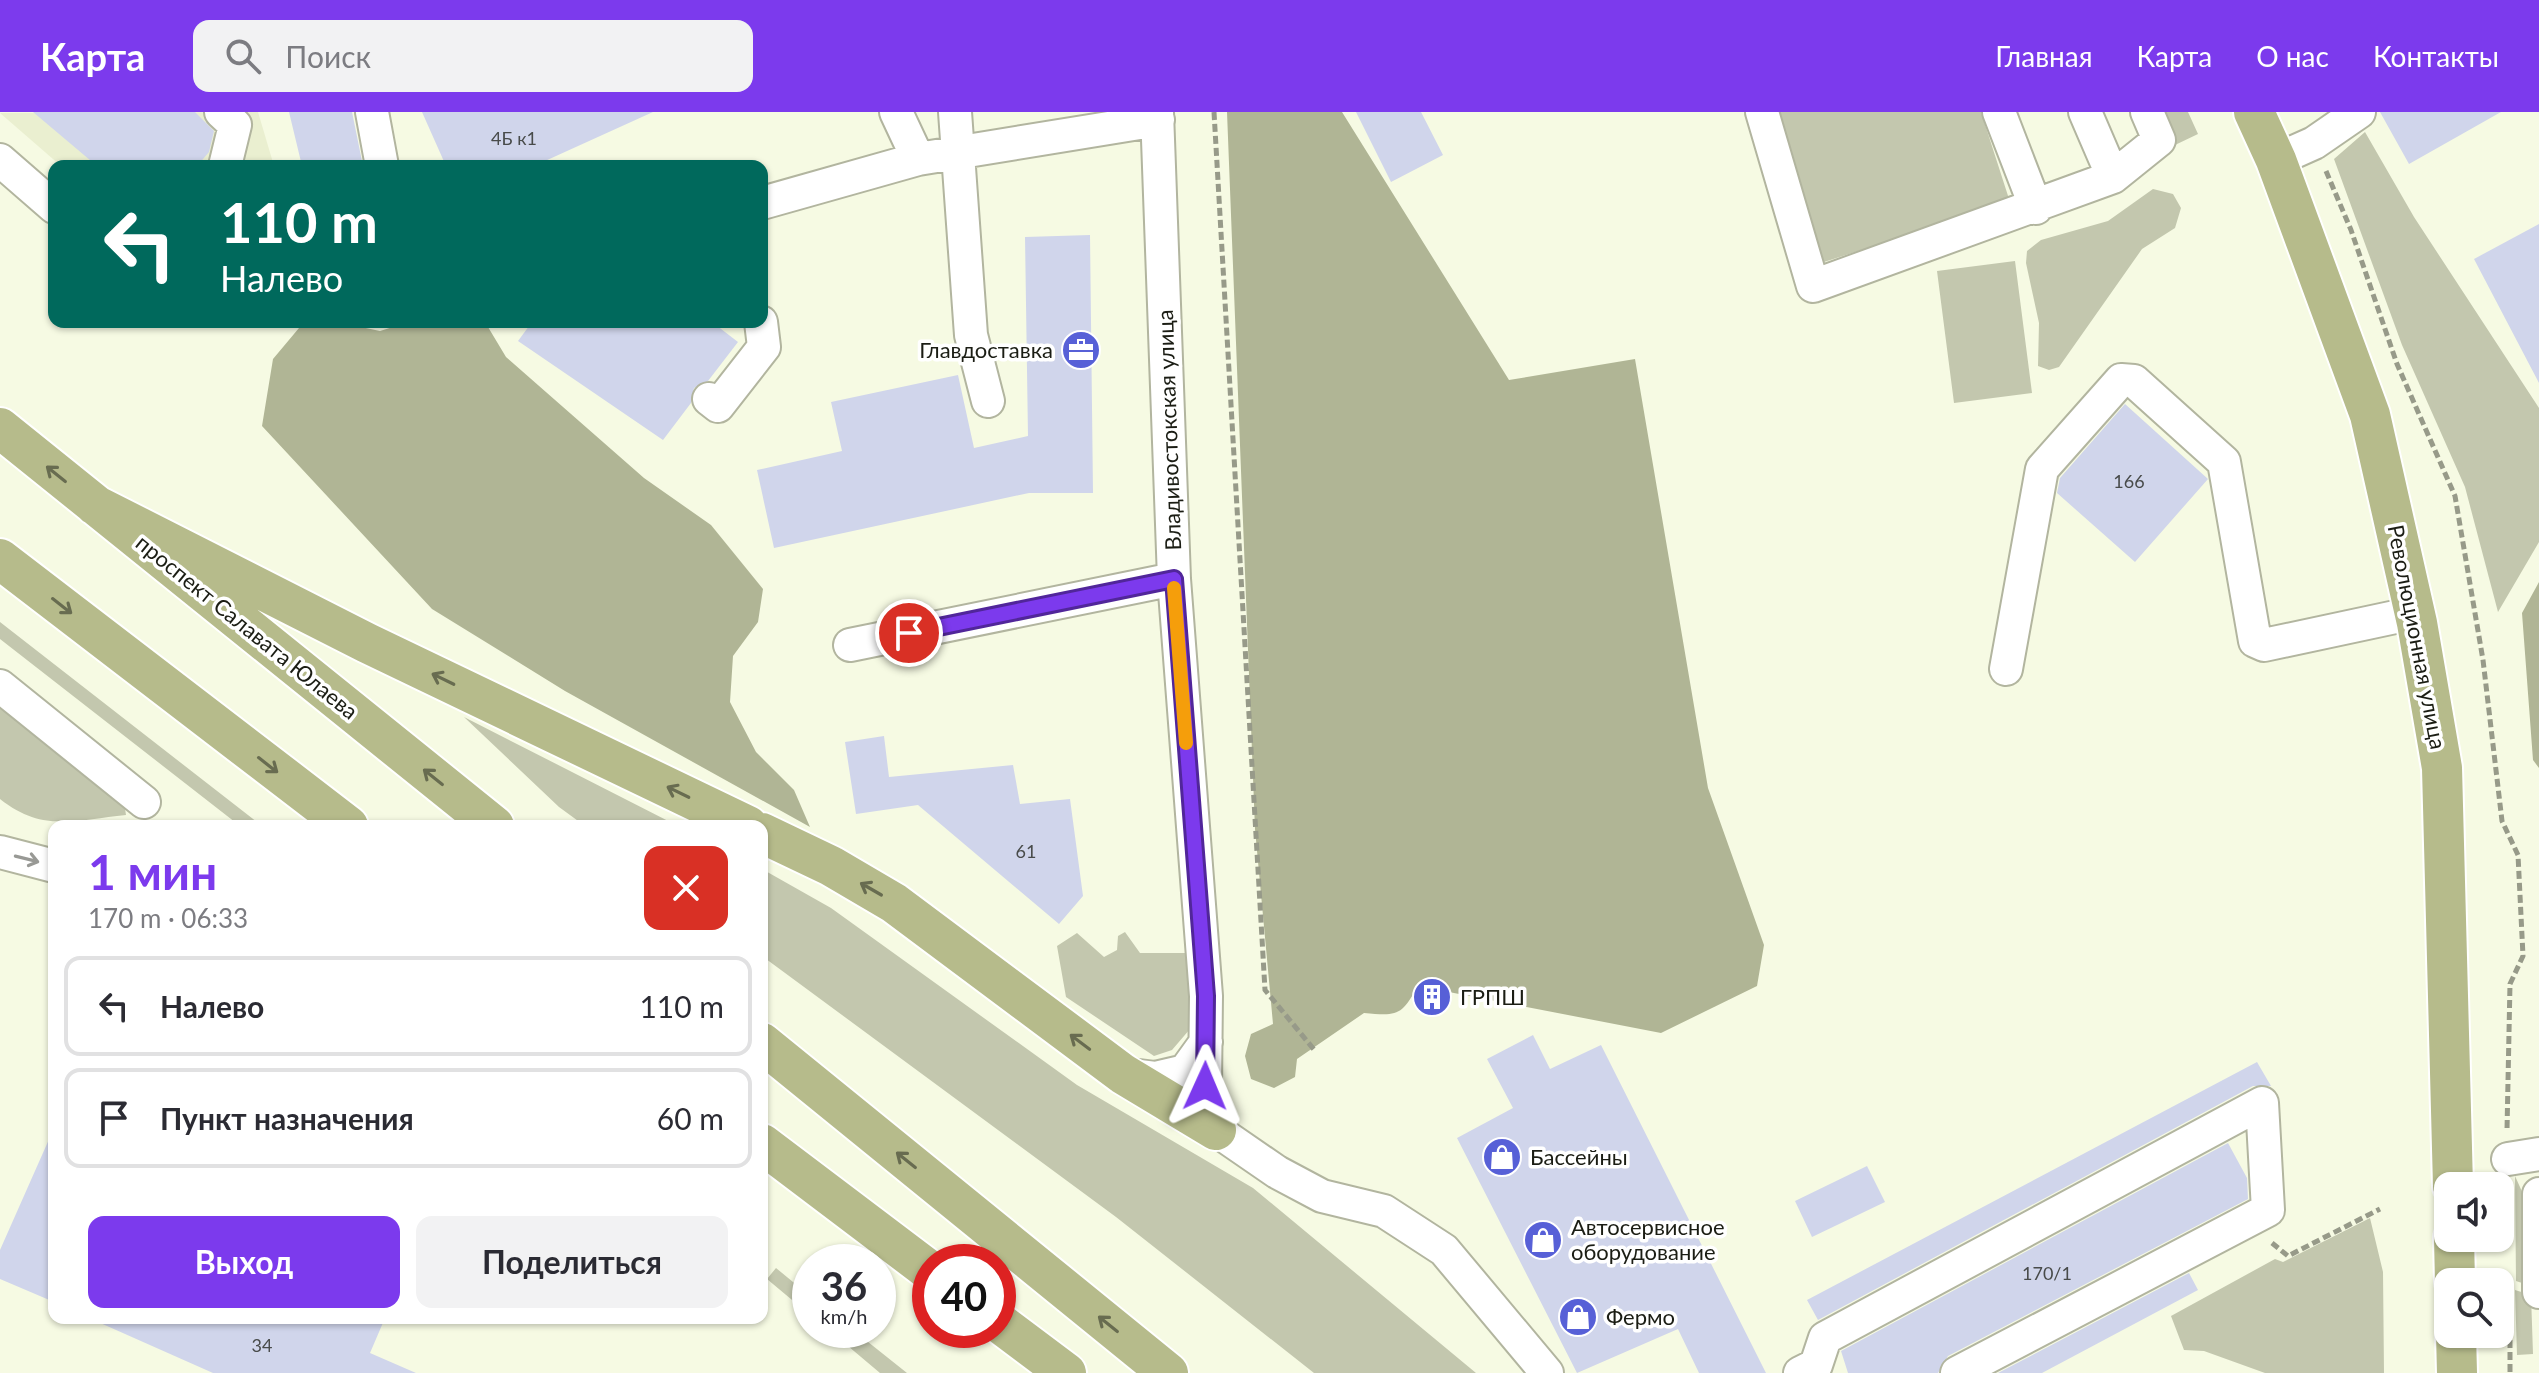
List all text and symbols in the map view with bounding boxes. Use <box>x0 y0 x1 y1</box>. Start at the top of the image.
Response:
search box <box>193 20 753 92</box>
text: Карта <box>40 33 145 79</box>
icon: search <box>221 34 265 78</box>
text: Поиск <box>285 38 371 74</box>
text: Главная <box>1995 39 2093 73</box>
text: Карта <box>2137 39 2212 73</box>
text: О нас <box>2256 39 2329 73</box>
text: Контакты <box>2373 39 2499 73</box>
house number: 4Б к1 <box>491 127 537 149</box>
text: 110 m <box>220 188 378 255</box>
icon: left <box>88 192 192 296</box>
text: Налево <box>220 256 343 300</box>
street label: Владивостокская улица <box>1151 309 1186 551</box>
office icon: Главдоставка <box>1060 329 1102 371</box>
place label: Главдоставка <box>919 336 1053 363</box>
one-way arrow <box>46 465 67 482</box>
house number: 166 <box>2113 470 2145 492</box>
street label: Революционная улица <box>2382 522 2453 751</box>
street label: проспект Салавата Юлаева <box>131 529 364 724</box>
one-way arrow <box>51 598 72 615</box>
pin <box>875 599 943 667</box>
icon: arrive <box>887 611 931 655</box>
one-way arrow <box>432 671 456 686</box>
one-way arrow <box>257 756 278 773</box>
one-way arrow <box>423 768 444 786</box>
one-way arrow <box>666 784 690 799</box>
house number: 61 <box>1016 840 1036 862</box>
text: 1 мин <box>88 843 217 900</box>
button: close <box>644 846 728 930</box>
one-way arrow <box>14 852 39 867</box>
one-way arrow <box>859 881 883 896</box>
text: 170 m · 06:33 <box>88 902 248 934</box>
building icon: ГРПШ <box>1411 976 1453 1018</box>
place label: ГРПШ <box>1460 983 1525 1010</box>
icon: left <box>92 984 136 1028</box>
text: Налево <box>160 988 264 1024</box>
text: 110 m <box>639 988 724 1024</box>
one-way arrow <box>1070 1034 1092 1051</box>
position arrow <box>1163 1044 1247 1128</box>
icon: arrive <box>92 1096 136 1140</box>
text: Пункт назначения <box>160 1100 414 1136</box>
text: 60 m <box>657 1100 724 1136</box>
shop icon: Бассейны <box>1481 1136 1523 1178</box>
place label: Бассейны <box>1530 1143 1628 1170</box>
one-way arrow <box>896 1151 917 1169</box>
map controls <box>2434 1172 2514 1348</box>
button: sound <box>2434 1172 2514 1252</box>
place label: Автосервисное оборудование <box>1571 1213 1725 1265</box>
button: Выход <box>88 1216 400 1308</box>
button: Поделиться <box>416 1216 728 1308</box>
shop icon: Автосервисное оборудование <box>1522 1219 1564 1261</box>
speed limit sign: 40 <box>912 1244 1016 1348</box>
text: 36 <box>821 1262 867 1310</box>
house number: 170/1 <box>2022 1262 2072 1284</box>
button: search <box>2434 1268 2514 1348</box>
shop icon: Фермо <box>1557 1296 1599 1338</box>
place label: Фермо <box>1606 1303 1675 1330</box>
text: km/h <box>821 1304 867 1328</box>
one-way arrow <box>1098 1315 1119 1333</box>
house number: 34 <box>252 1334 272 1356</box>

